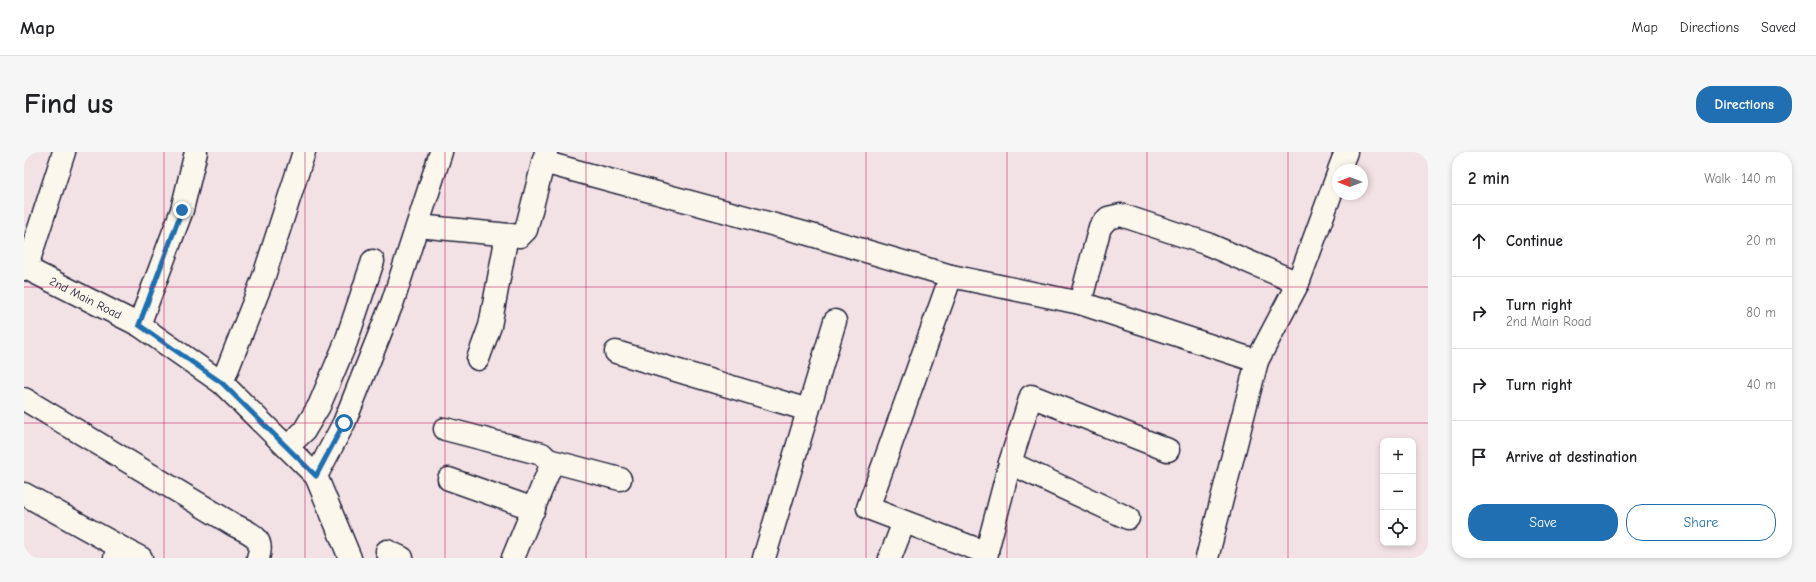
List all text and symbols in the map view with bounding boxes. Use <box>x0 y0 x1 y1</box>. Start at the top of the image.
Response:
text: Map <box>20 17 55 39</box>
text: Map <box>1631 19 1658 36</box>
text: Directions <box>1680 19 1739 36</box>
text: Saved <box>1761 19 1796 36</box>
button: Directions <box>1696 86 1792 123</box>
text: Find us <box>24 88 113 120</box>
north arrow <box>1332 164 1368 200</box>
text: 2 min <box>1468 169 1509 188</box>
text: Walk · 140 m <box>1704 171 1776 186</box>
route end <box>173 201 191 219</box>
icon: ahead <box>1468 230 1490 252</box>
text: Continue <box>1506 232 1563 250</box>
text: 20 m <box>1746 233 1776 248</box>
street label: 2nd Main Road <box>47 274 124 322</box>
text: Turn right <box>1506 296 1572 314</box>
icon: right <box>1468 302 1490 324</box>
text: 80 m <box>1746 305 1776 320</box>
text: 2nd Main Road <box>1506 314 1591 329</box>
icon: right <box>1468 374 1490 396</box>
text: Turn right <box>1506 376 1572 394</box>
text: 40 m <box>1747 377 1776 392</box>
route start <box>335 414 353 432</box>
map controls <box>1380 438 1416 546</box>
button: + <box>1380 438 1416 474</box>
icon: arrive <box>1468 446 1490 468</box>
text: Arrive at destination <box>1506 448 1637 466</box>
button: − <box>1380 474 1416 510</box>
button: Save <box>1468 504 1618 541</box>
button: Share <box>1626 504 1776 541</box>
button: locate <box>1380 510 1416 546</box>

